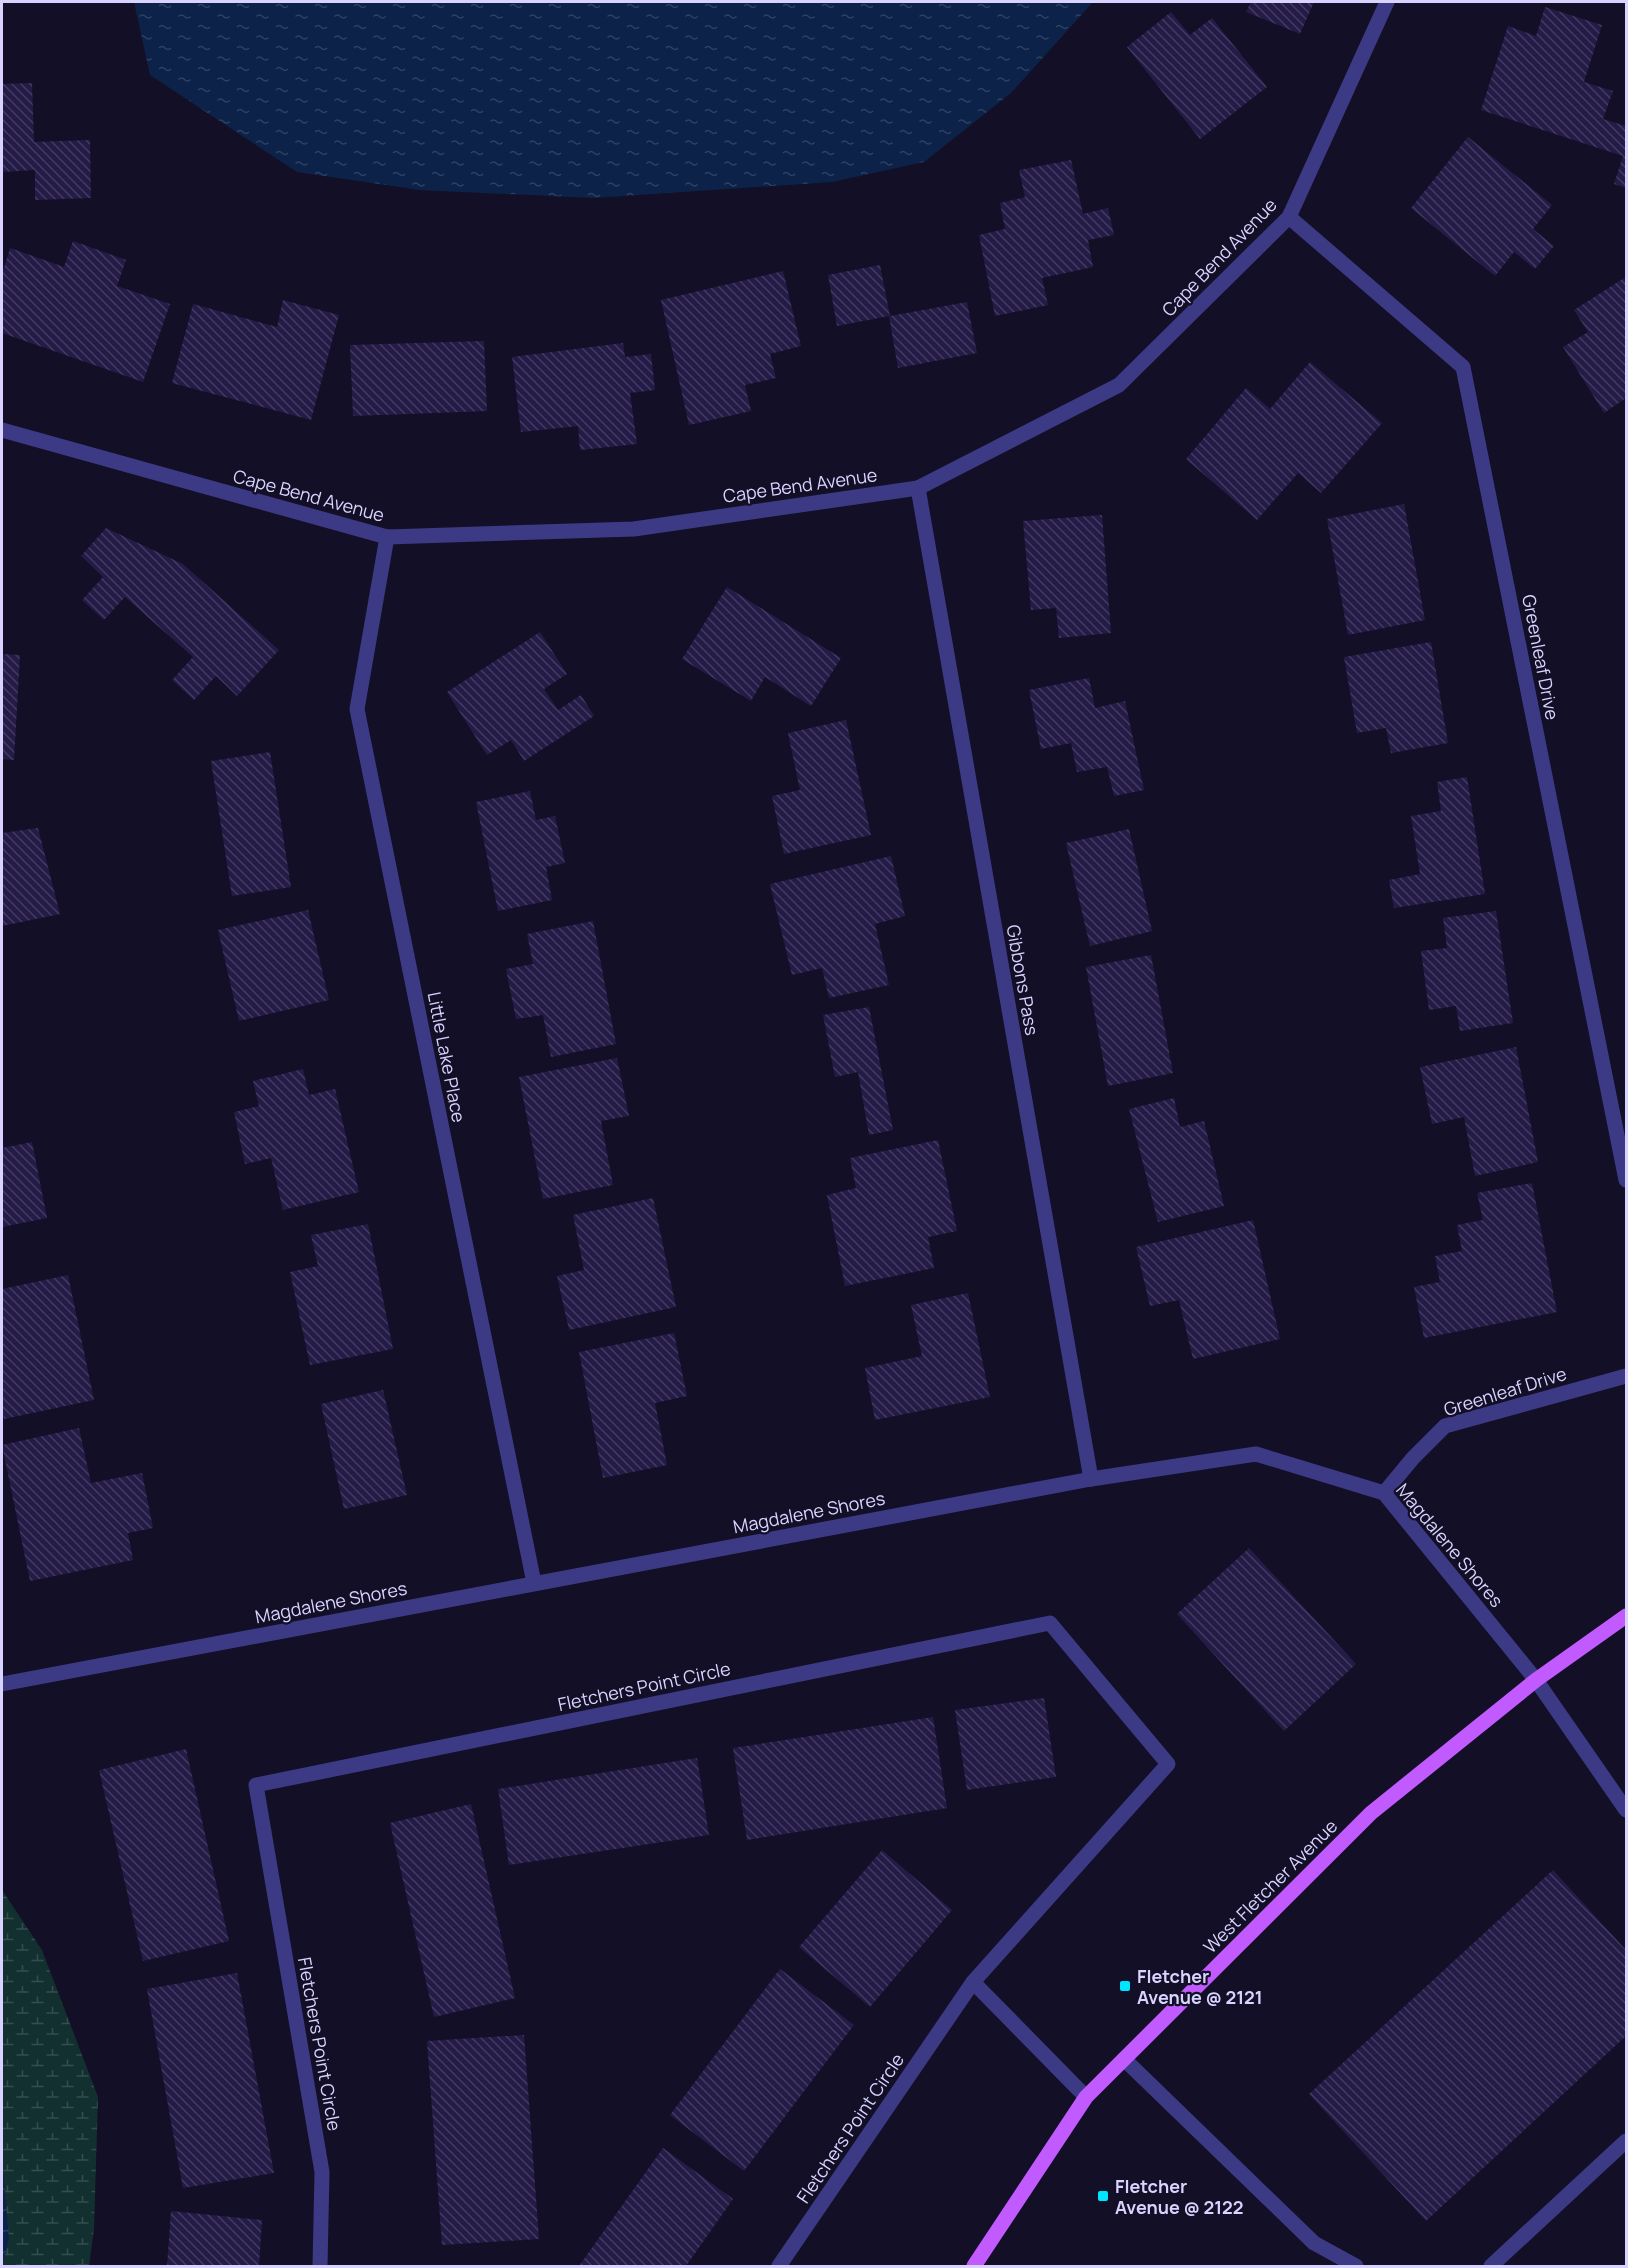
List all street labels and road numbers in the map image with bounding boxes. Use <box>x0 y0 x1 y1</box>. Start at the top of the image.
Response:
street label: Cape Bend Avenue <box>1156 193 1282 321</box>
street label: Cape Bend Avenue <box>721 462 879 508</box>
street label: Cape Bend Avenue <box>231 463 387 527</box>
street label: Greenleaf Drive <box>1517 592 1565 722</box>
street label: Gibbons Pass <box>1001 923 1045 1037</box>
street label: Little Lake Place <box>423 990 471 1124</box>
street label: Greenleaf Drive <box>1441 1361 1569 1421</box>
street label: Magdalene Shores <box>1391 1478 1509 1612</box>
street label: Magdalene Shores <box>731 1485 887 1539</box>
street label: Magdalene Shores <box>253 1575 409 1629</box>
street label: Fletchers Point Circle <box>555 1656 733 1716</box>
street label: West Fletcher Avenue <box>1198 1814 1342 1958</box>
street label: Fletchers Point Circle <box>293 1955 347 2133</box>
street label: Fletchers Point Circle <box>791 2048 909 2208</box>

